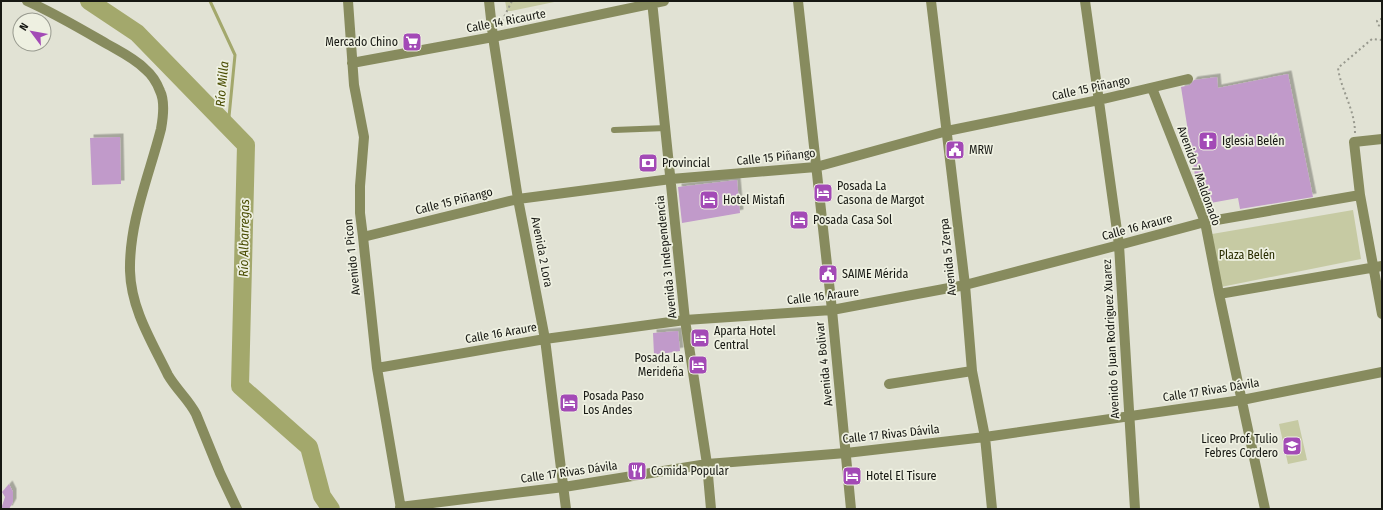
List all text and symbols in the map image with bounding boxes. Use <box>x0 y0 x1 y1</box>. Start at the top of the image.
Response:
street label: Calle 14 Ricaurte <box>465 6 547 36</box>
north arrow <box>12 12 52 52</box>
text: N <box>17 21 31 33</box>
supermarket icon: Mercado Chino <box>401 31 423 53</box>
place label: Mercado Chino <box>325 35 398 49</box>
water label: Río Milla <box>213 60 232 108</box>
street label: Calle 15 Piñango <box>1051 73 1131 103</box>
street label: Avenido 7 Maldonado <box>1174 124 1224 228</box>
church icon: Iglesia Belén <box>1197 130 1219 152</box>
place label: Iglesia Belén <box>1222 134 1285 148</box>
public building icon: MRW <box>944 139 966 161</box>
place label: MRW <box>969 143 993 157</box>
street label: Calle 15 Piñango <box>736 146 816 168</box>
bank icon: Provincial <box>637 152 659 174</box>
place label: Provincial <box>662 156 710 170</box>
place label: Posada La Casona de Margot <box>837 179 925 207</box>
hotel icon: Posada La Casona de Margot <box>812 182 834 204</box>
street label: Calle 15 Piñango <box>414 185 494 217</box>
hotel icon: Hotel Mistafi <box>698 189 720 211</box>
place label: Hotel Mistafi <box>723 193 785 207</box>
street label: Avenida 3 Independencia <box>653 195 679 319</box>
water label: Río Albarregas <box>236 199 252 277</box>
hotel icon: Posada Casa Sol <box>788 209 810 231</box>
street label: Calle 16 Araure <box>1100 211 1174 243</box>
place label: Posada Casa Sol <box>813 213 892 227</box>
street label: Avenida 2 Lora <box>528 216 556 288</box>
street label: Avenida 5 Zerpa <box>937 217 959 297</box>
street label: Avenido 1 Picon <box>341 218 363 296</box>
park label: Plaza Belén <box>1219 248 1275 262</box>
street label: Avenido 6 Juan Rodriguez Xuarez <box>1100 259 1122 419</box>
public building icon: SAIME Mérida <box>817 263 839 285</box>
place label: SAIME Mérida <box>842 267 908 281</box>
street label: Calle 16 Araure <box>786 285 860 307</box>
street label: Calle 16 Araure <box>464 320 538 346</box>
street label: Avenida 4 Bolivar <box>813 320 835 407</box>
place label: Aparta Hotel Central <box>714 324 776 352</box>
hotel icon: Aparta Hotel Central <box>689 327 711 349</box>
place label: Posada La Merideña <box>635 351 684 379</box>
hotel icon: Posada La Merideña <box>687 354 709 376</box>
street label: Calle 17 Rivas Dávila <box>1162 375 1260 405</box>
place label: Posada Paso Los Andes <box>583 389 644 417</box>
hotel icon: Posada Paso Los Andes <box>558 392 580 414</box>
street label: Calle 17 Rivas Dávila <box>842 422 940 446</box>
place label: Liceo Prof. Tulio Febres Cordero <box>1201 432 1278 460</box>
school or university icon: Liceo Prof. Tulio Febres Cordero <box>1281 435 1303 457</box>
street label: Calle 17 Rivas Dávila <box>520 458 618 486</box>
restaurant icon: Comida Popular <box>626 460 648 482</box>
place label: Comida Popular <box>651 464 729 478</box>
hotel icon: Hotel El Tisure <box>841 465 863 487</box>
place label: Hotel El Tisure <box>866 469 937 483</box>

